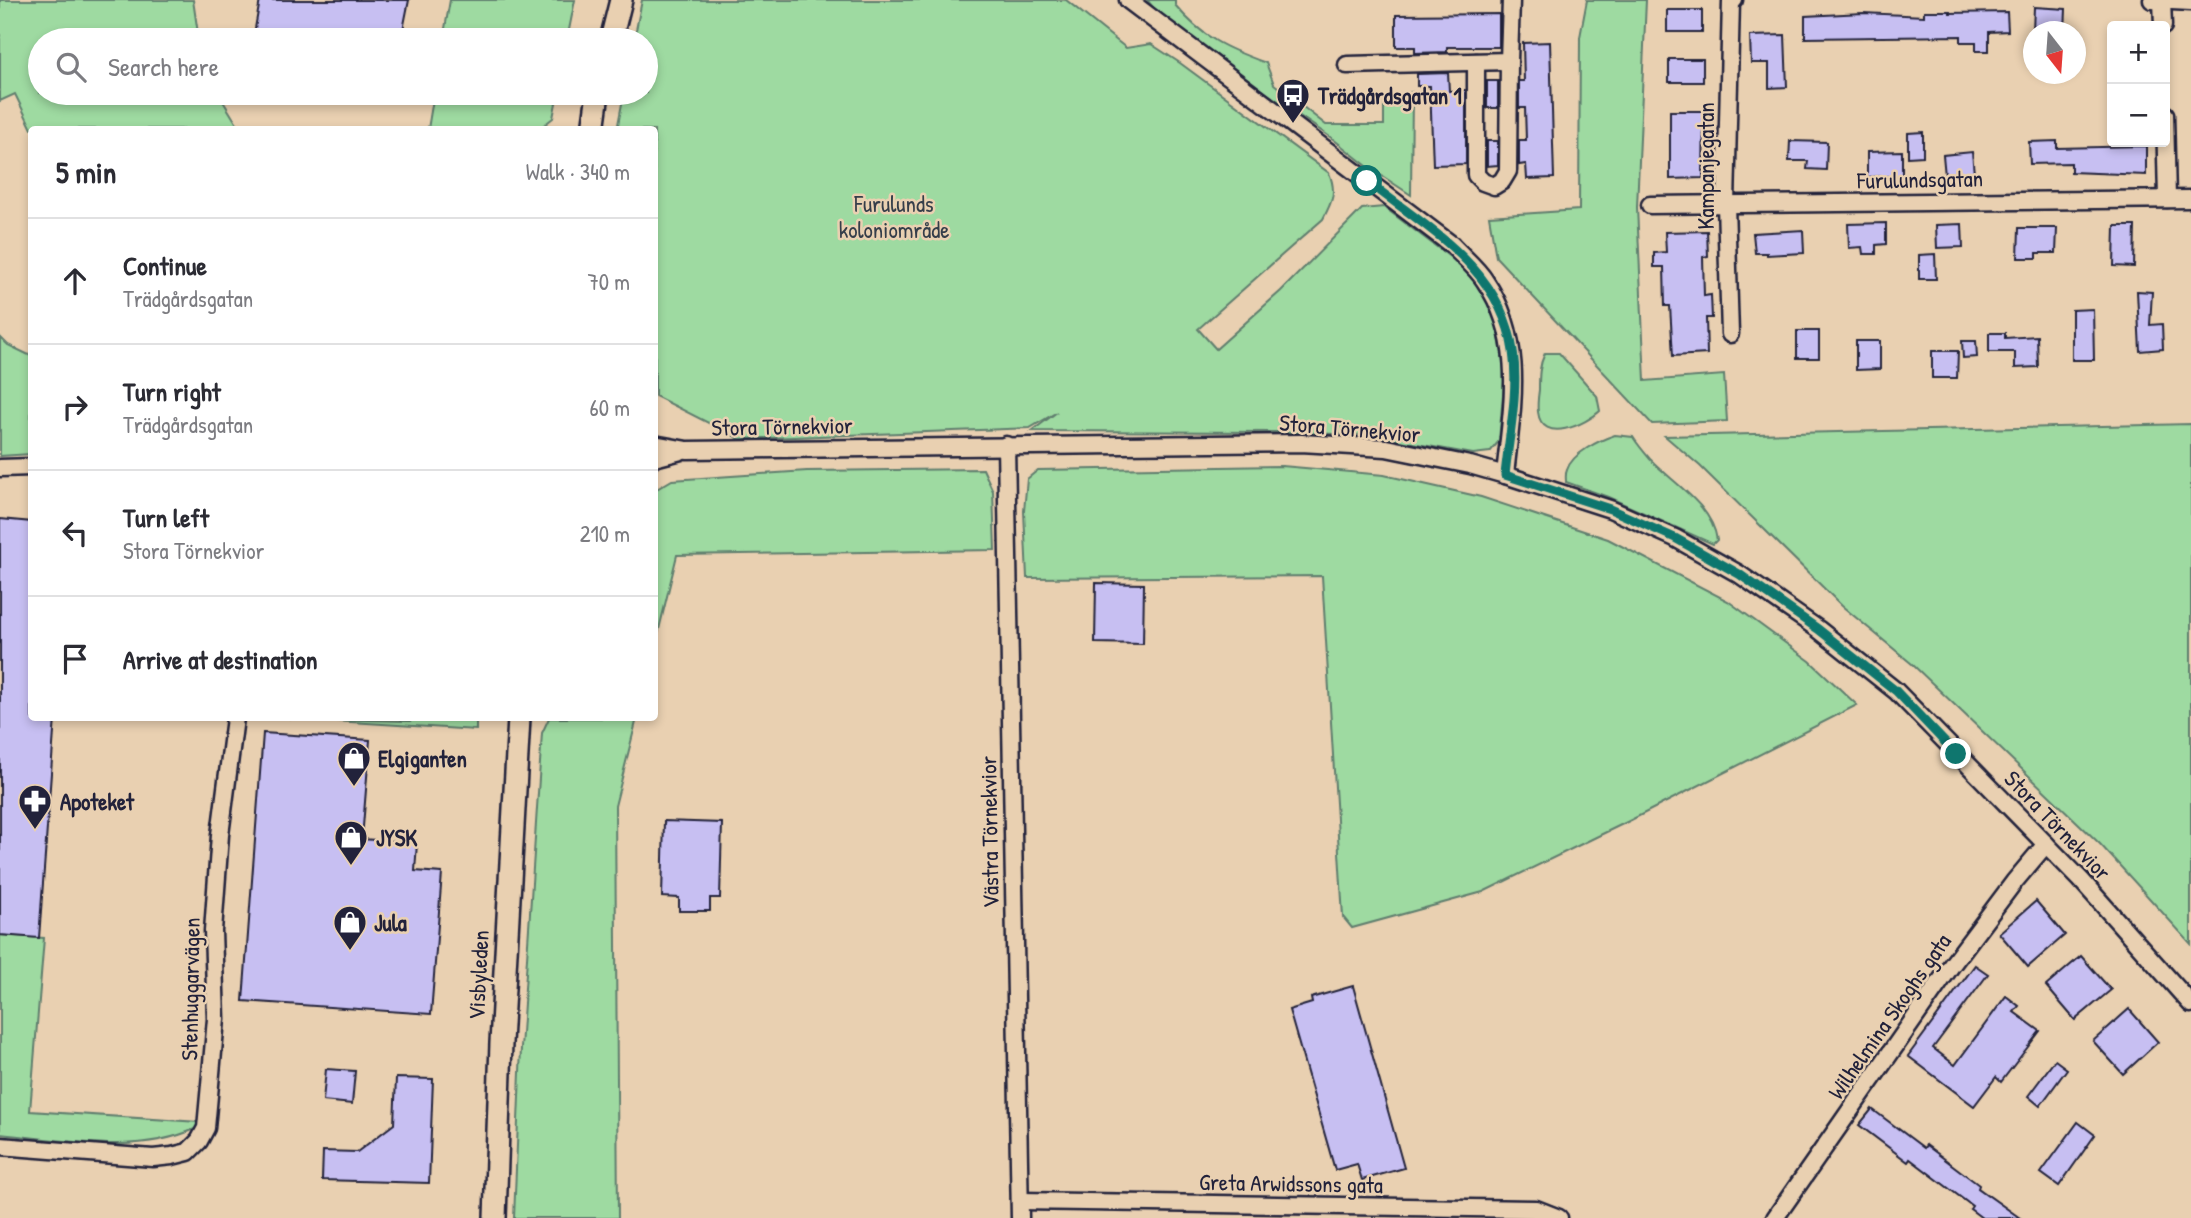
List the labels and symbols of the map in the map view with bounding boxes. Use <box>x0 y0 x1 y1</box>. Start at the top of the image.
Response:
north arrow <box>2023 21 2086 84</box>
bus stop icon: Trädgårdsgatan 1 <box>1274 76 1312 125</box>
place label: Trädgårdsgatan 1 <box>1317 80 1462 112</box>
street label: Kampanjegatan <box>1690 102 1721 230</box>
street label: Furulundsgatan <box>1856 162 1983 196</box>
route start <box>1351 165 1382 196</box>
park label: Furulunds koloniområde <box>839 188 949 245</box>
street label: Stora Törnekvior <box>1278 406 1422 450</box>
street label: Stora Törnekvior <box>711 409 853 443</box>
route end <box>1940 738 1971 769</box>
shop icon: Elgiganten <box>335 739 373 788</box>
place label: Elgiganten <box>378 743 467 775</box>
street label: Västra Törnekvior <box>972 755 1006 908</box>
street label: Stora Törnekvior <box>1998 763 2118 887</box>
pharmacy icon: Apoteket <box>16 782 54 831</box>
place label: Apoteket <box>60 786 135 818</box>
shop icon: JYSK <box>332 818 370 867</box>
place label: JYSK <box>376 822 418 853</box>
shop icon: Jula <box>331 903 369 952</box>
place label: Jula <box>374 907 407 938</box>
street label: Stenhuggarvägen <box>173 917 207 1061</box>
street label: Wilhelmina Skoghs gata <box>1820 927 1958 1105</box>
street label: Visbyleden <box>460 929 496 1021</box>
street label: Greta Arwidssons gata <box>1199 1166 1383 1200</box>

